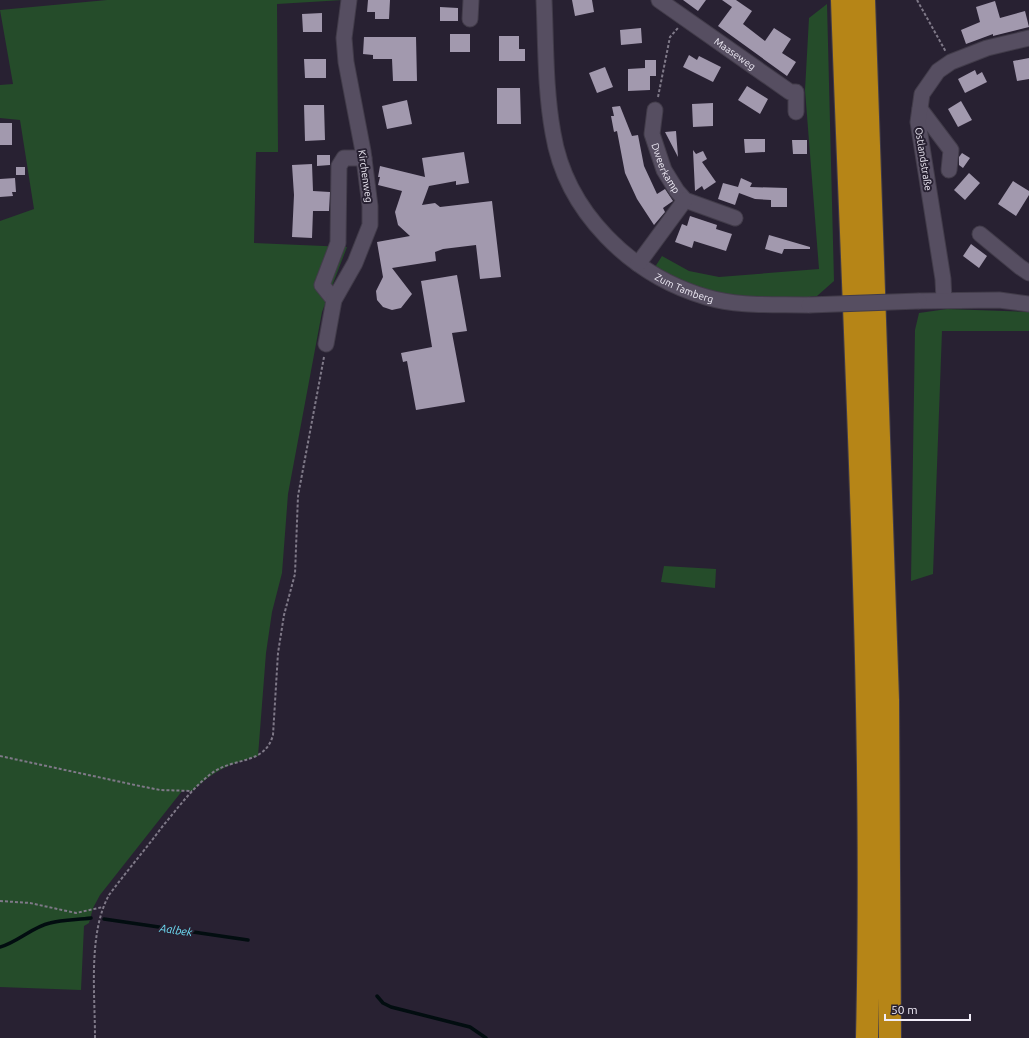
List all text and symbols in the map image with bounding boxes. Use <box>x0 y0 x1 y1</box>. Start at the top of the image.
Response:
street label: Maaseweg <box>712 36 758 72</box>
street label: Ostlandstraße <box>913 127 934 192</box>
street label: Dweerkamp <box>649 142 682 195</box>
street label: Kirchenweg <box>356 149 375 203</box>
street label: Zum Tamberg <box>653 271 715 305</box>
water label: Aalbek <box>158 922 194 938</box>
scale bar <box>885 996 970 1022</box>
text: 50 m <box>891 1003 918 1016</box>

